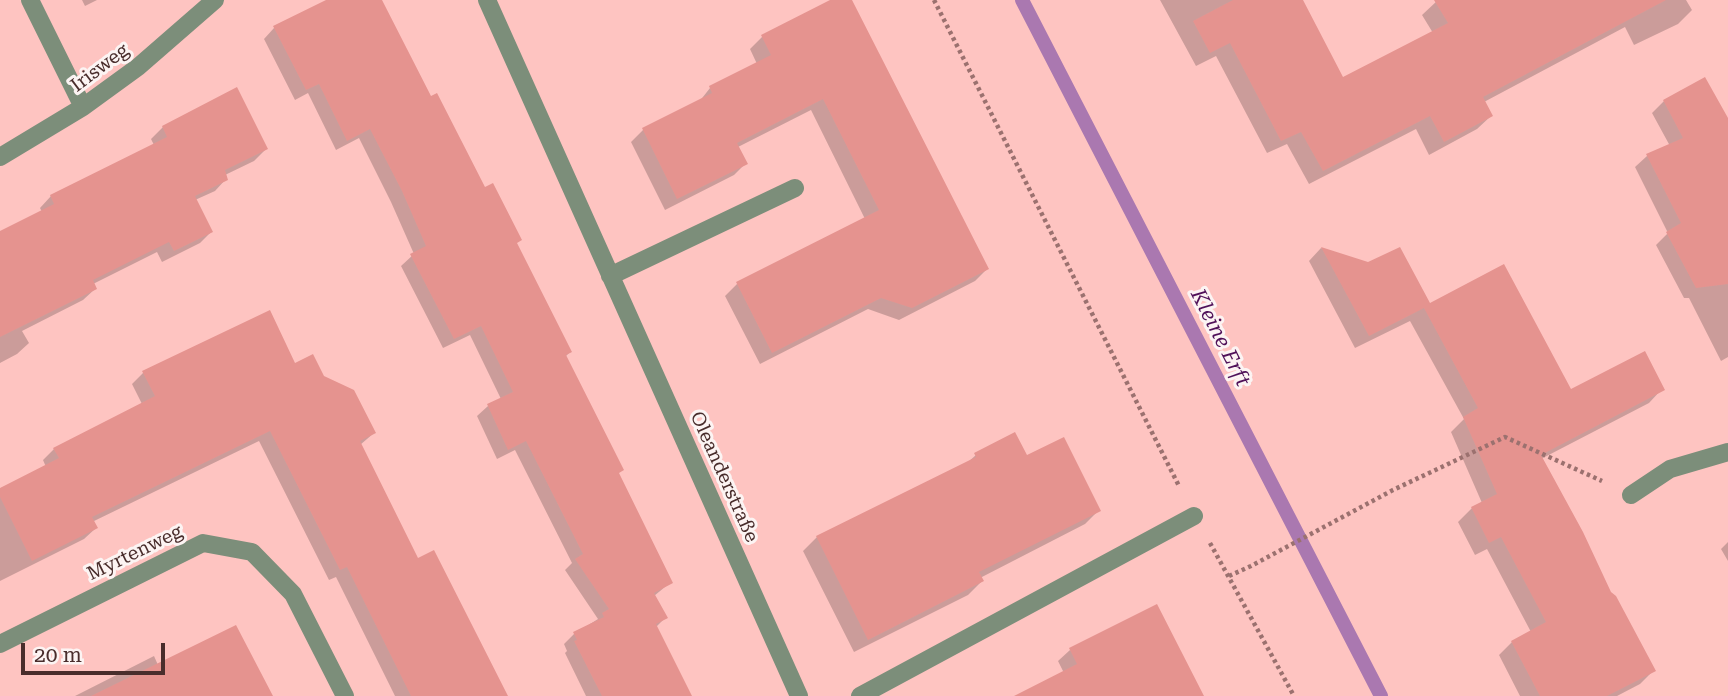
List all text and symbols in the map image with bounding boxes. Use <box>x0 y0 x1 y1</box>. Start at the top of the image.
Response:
street label: Irisweg <box>67 39 133 97</box>
water label: Kleine Erft <box>1185 285 1255 391</box>
street label: Oleanderstraße <box>685 408 763 546</box>
street label: Myrtenweg <box>84 520 186 586</box>
scale bar <box>24 630 168 674</box>
text: 20 m <box>34 643 82 667</box>

